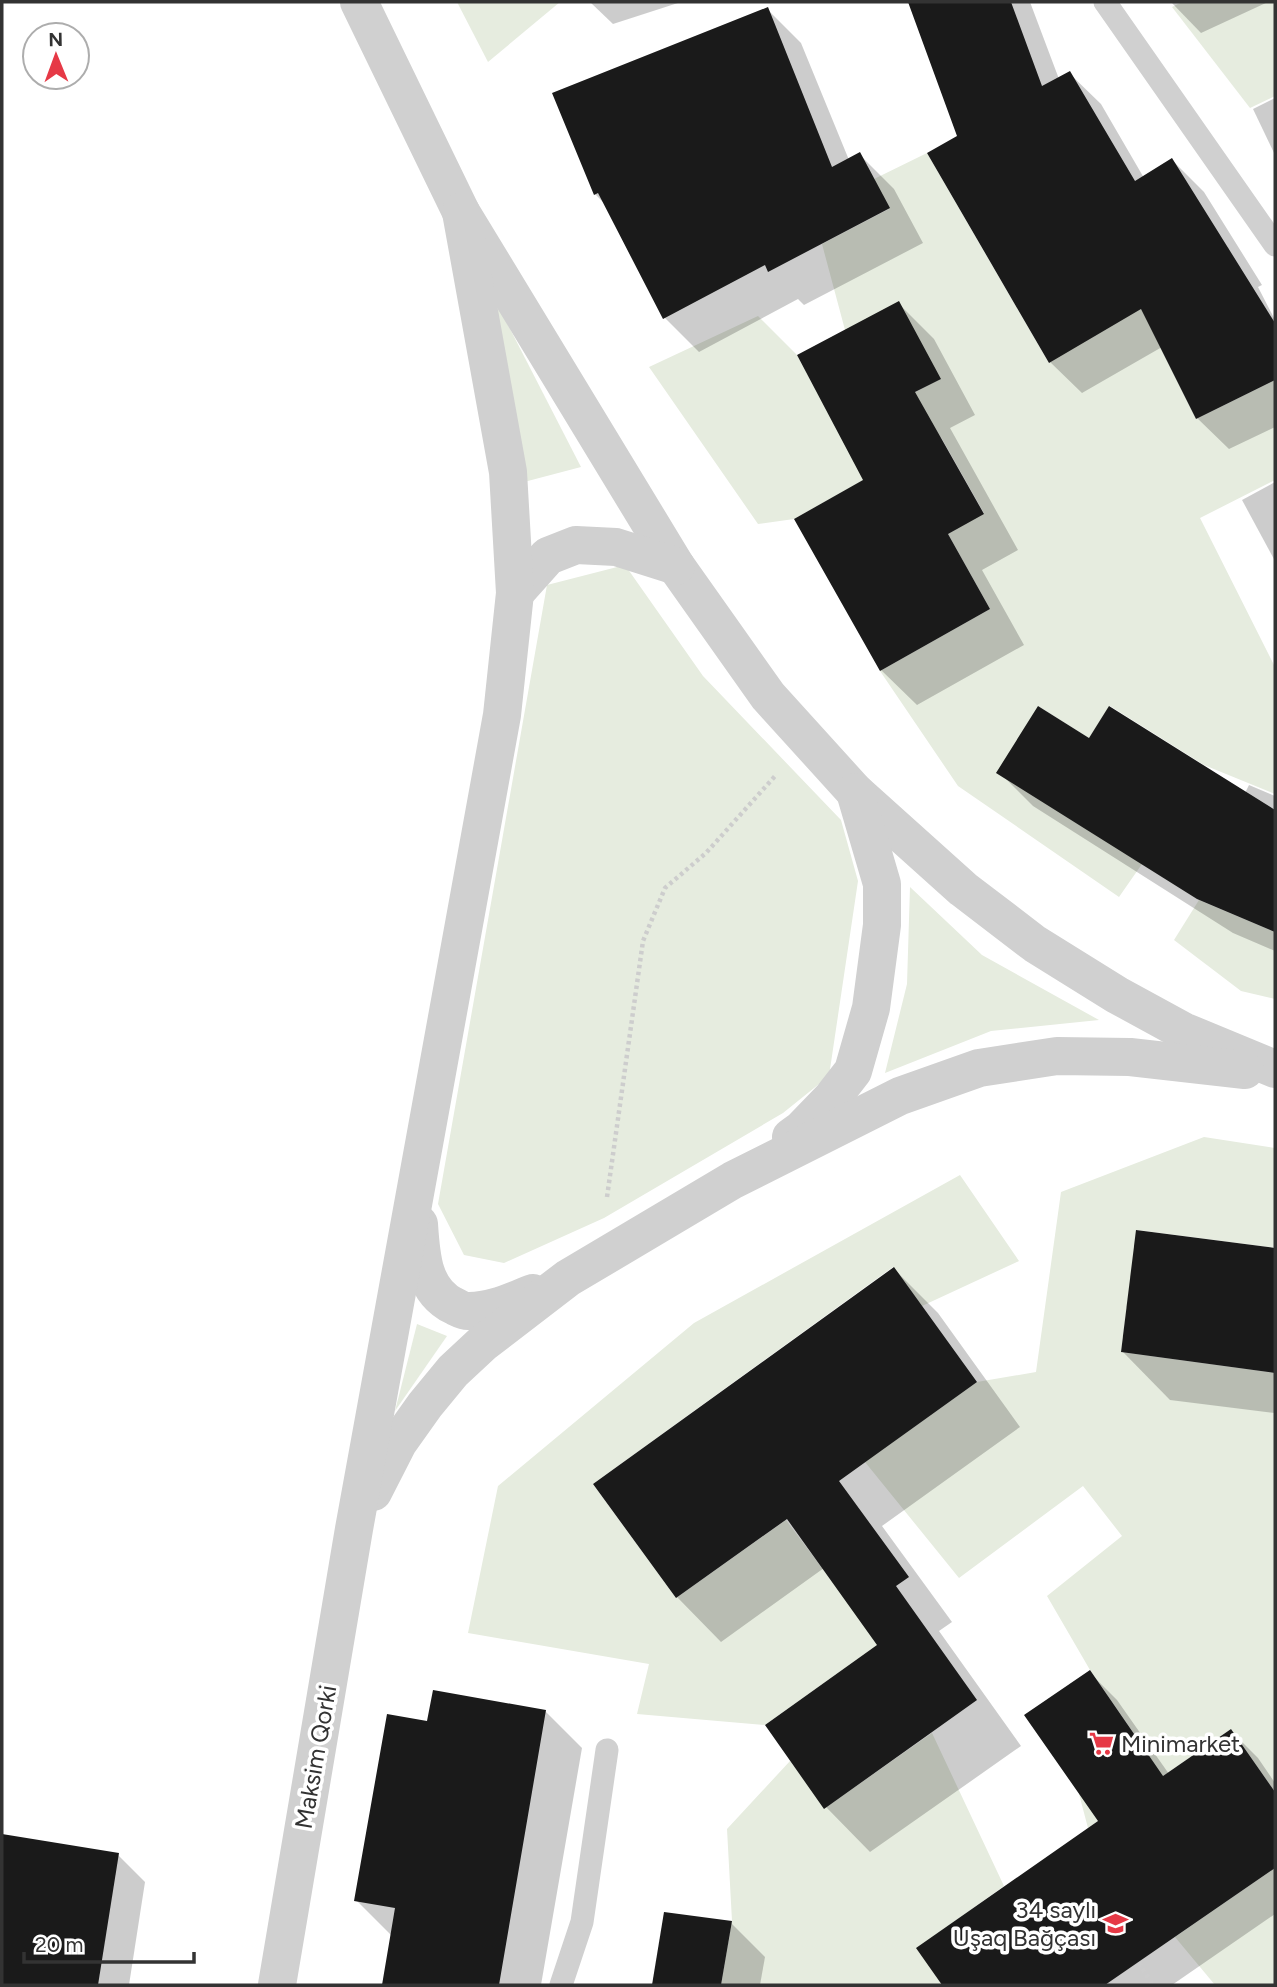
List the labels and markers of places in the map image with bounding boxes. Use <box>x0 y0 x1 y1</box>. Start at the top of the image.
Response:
place label: Minimarket <box>1121 1729 1240 1758</box>
supermarket icon: Minimarket <box>1087 1730 1115 1758</box>
place label: 34 saylı Uşaq Bağçası <box>953 1895 1096 1952</box>
school or university icon: 34 saylı Uşaq Bağçası <box>1102 1910 1130 1938</box>

